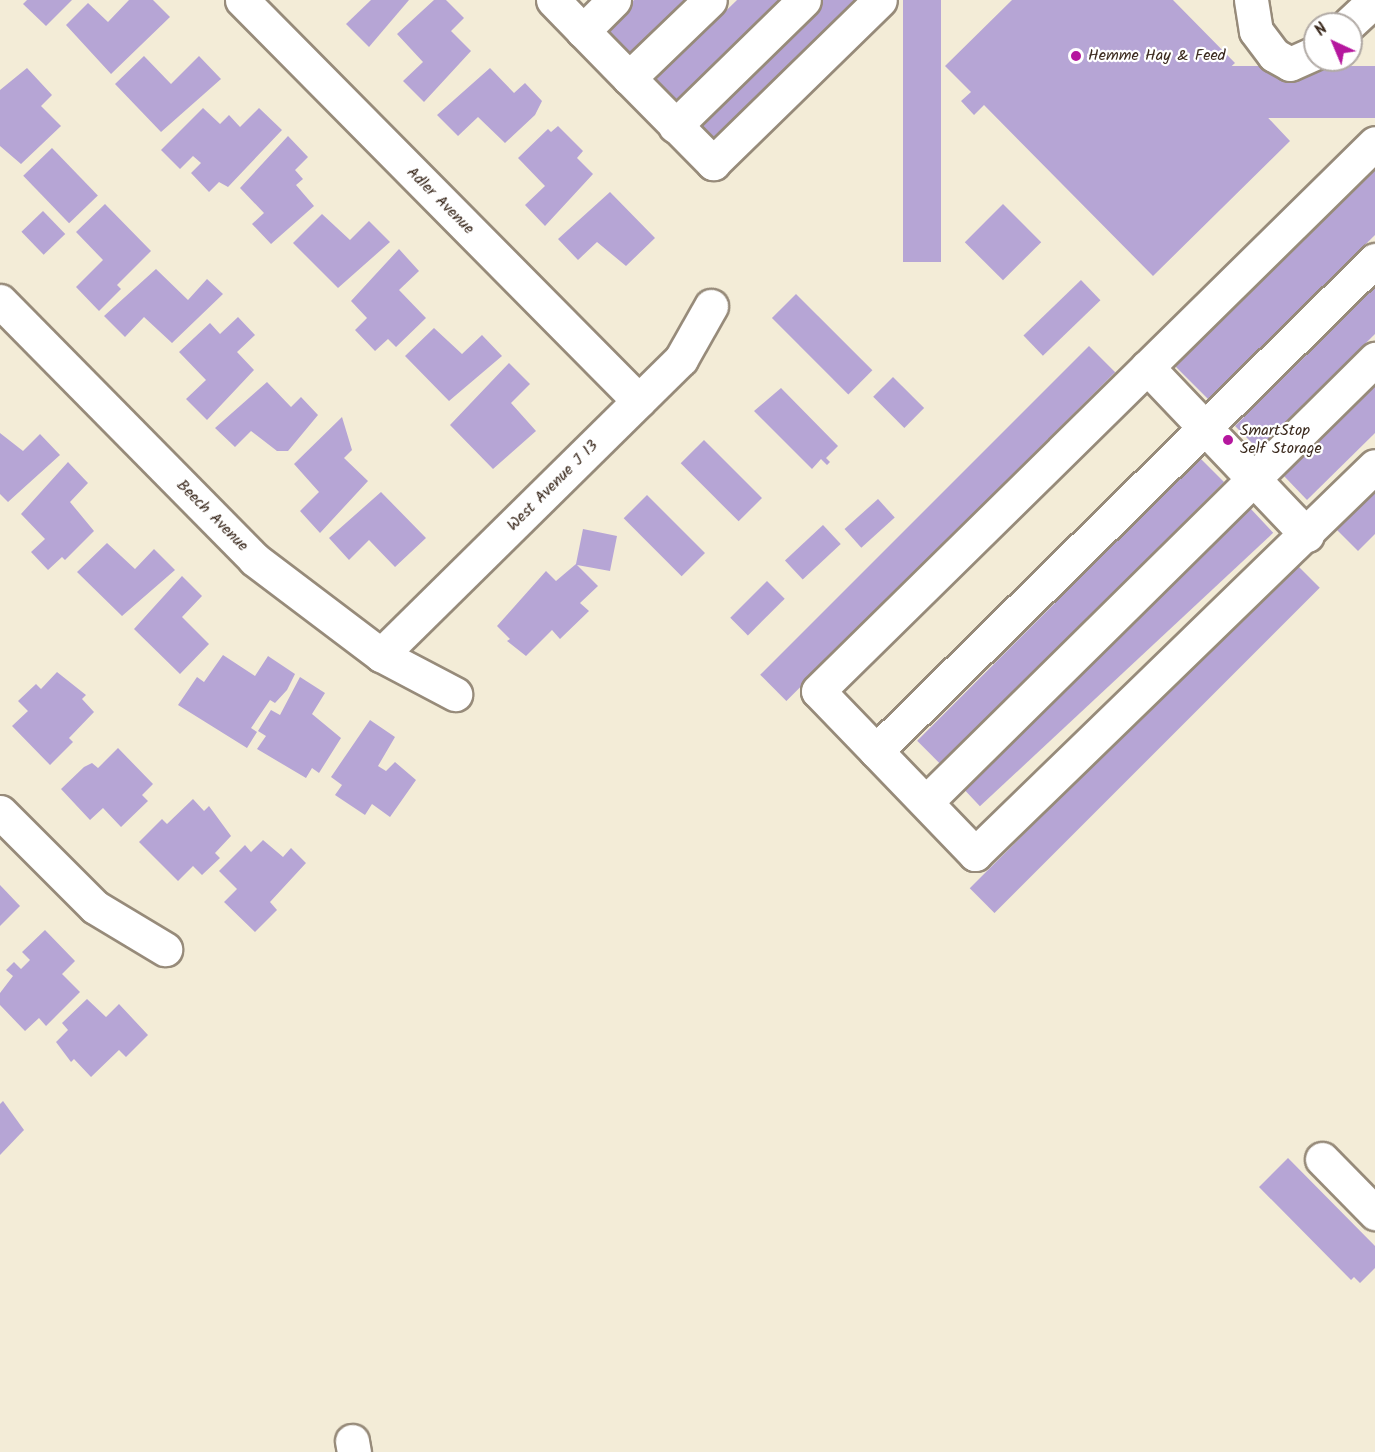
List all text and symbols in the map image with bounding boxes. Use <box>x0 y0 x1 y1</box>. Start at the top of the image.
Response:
north arrow <box>1303 12 1363 72</box>
text: N <box>1309 18 1334 43</box>
place label: Hemme Hay & Feed <box>1088 46 1226 66</box>
marker: Hemme Hay & Feed <box>1069 49 1083 63</box>
street label: Adler Avenue <box>402 163 478 239</box>
place label: SmartStop Self Storage <box>1240 421 1322 459</box>
marker: SmartStop Self Storage <box>1221 433 1235 447</box>
street label: West Avenue J 13 <box>504 437 602 535</box>
street label: Beech Avenue <box>172 476 252 556</box>

